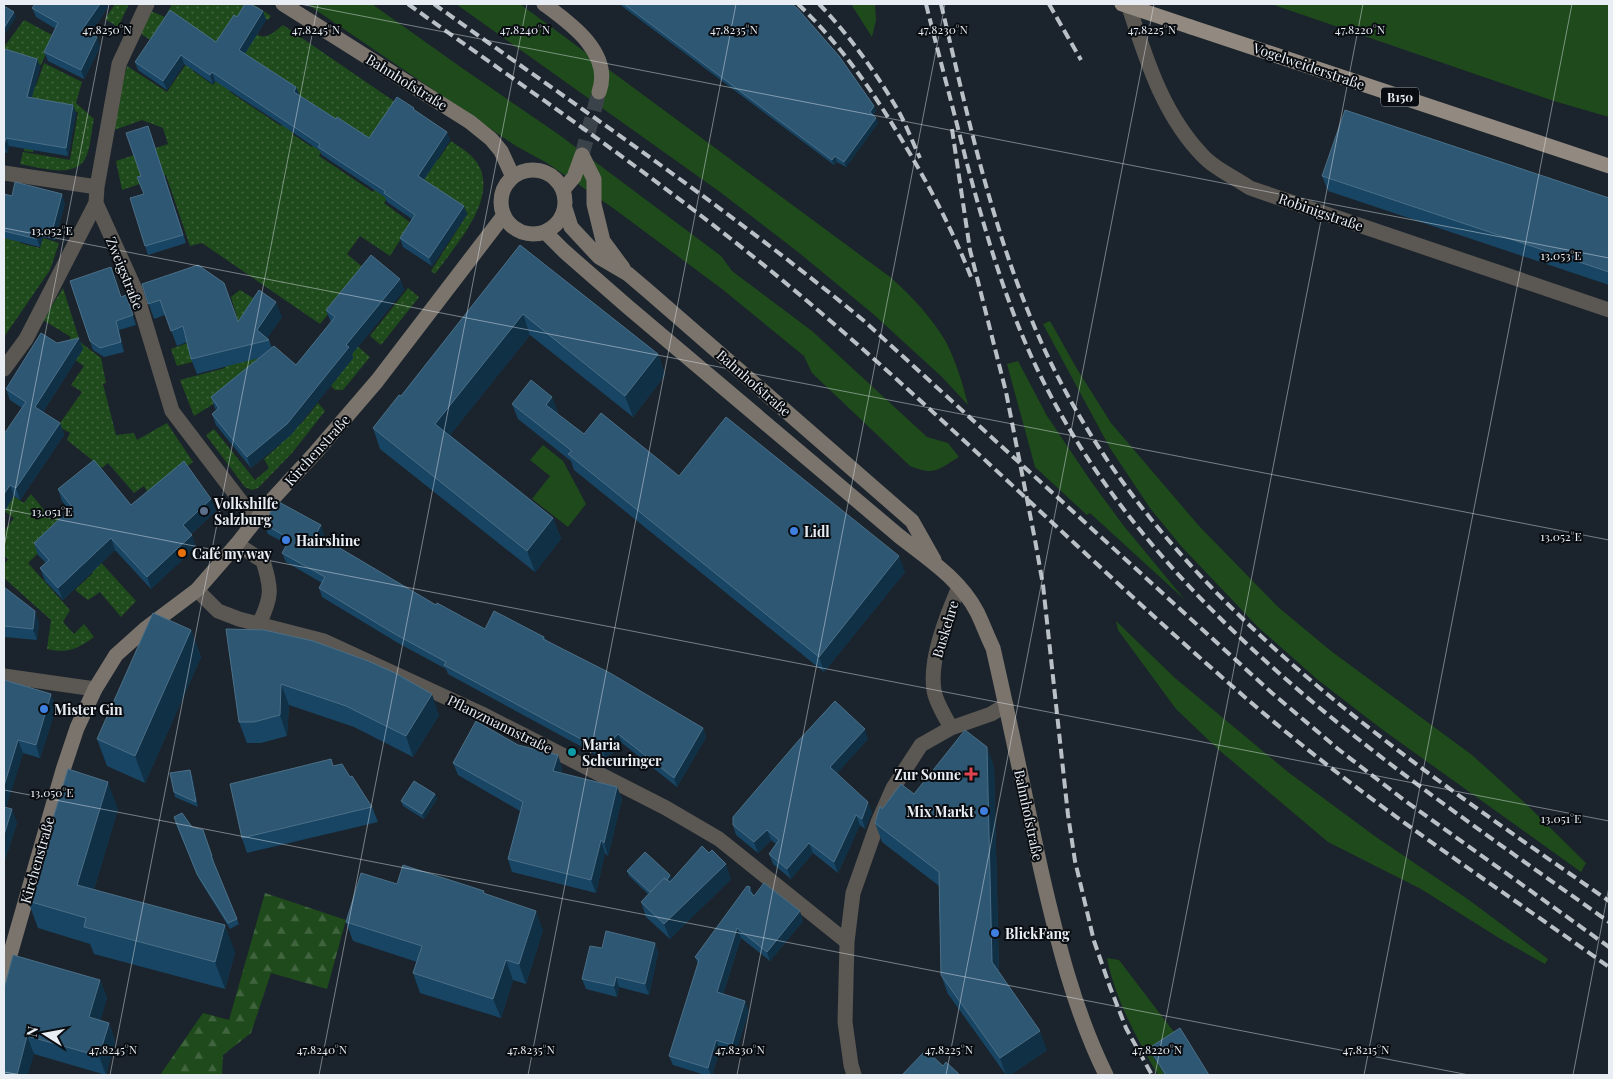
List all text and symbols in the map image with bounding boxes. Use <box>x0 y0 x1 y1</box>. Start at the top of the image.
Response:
text: 47.8250°N <box>82 21 132 37</box>
text: 47.8245°N <box>292 21 341 37</box>
text: 47.8240°N <box>500 21 551 37</box>
text: 47.8235°N <box>710 21 759 37</box>
text: 47.8230°N <box>918 21 968 37</box>
text: 47.8225°N <box>1128 21 1177 37</box>
text: 47.8220°N <box>1335 21 1386 37</box>
street label: Vogelweiderstraße <box>1250 38 1367 94</box>
street label: Bahnhofstraße <box>363 49 451 115</box>
road number: B150 <box>1381 88 1419 106</box>
street label: Robinigstraße <box>1276 189 1366 235</box>
text: 13.052°E <box>31 222 73 238</box>
street label: Zweigstraße <box>102 234 148 312</box>
text: 13.053°E <box>1540 247 1582 263</box>
street label: Bahnhofstraße <box>713 345 795 421</box>
street label: Kirchenstraße <box>280 410 354 490</box>
place label: Volkshilfe Salzburg <box>213 494 278 529</box>
text: 13.051°E <box>32 503 72 519</box>
marker: Volkshilfe Salzburg <box>198 505 210 517</box>
place label: Lidl <box>804 522 830 541</box>
marker: Lidl <box>788 525 800 537</box>
text: 13.052°E <box>1540 528 1582 544</box>
place label: Hairshine <box>296 531 360 550</box>
marker: Hairshine <box>280 534 292 546</box>
place label: Café my way <box>192 544 272 563</box>
marker: Café my way <box>176 547 188 559</box>
street label: Buskehre <box>927 598 963 660</box>
street label: Pflanzmannstraße <box>444 690 556 758</box>
place label: Mister Gin <box>54 700 123 719</box>
marker: Mister Gin <box>38 703 50 715</box>
place label: Maria Scheuringer <box>582 735 662 770</box>
marker: Maria Scheuringer <box>566 746 578 758</box>
place label: Zur Sonne <box>894 765 961 784</box>
marker: Zur Sonne <box>965 768 977 780</box>
street label: Bahnhofstraße <box>1010 768 1048 862</box>
text: 13.050°E <box>31 784 73 800</box>
place label: Mix Markt <box>907 802 974 821</box>
marker: Mix Markt <box>978 805 990 817</box>
text: 13.051°E <box>1541 810 1581 826</box>
street label: Kirchenstraße <box>16 814 58 906</box>
place label: BlickFang <box>1005 924 1070 943</box>
marker: BlickFang <box>989 927 1001 939</box>
north arrow <box>20 1009 70 1059</box>
text: N <box>21 1025 42 1038</box>
text: 47.8245°N <box>89 1041 138 1057</box>
text: 47.8240°N <box>297 1041 348 1057</box>
text: 47.8235°N <box>507 1041 556 1057</box>
text: 47.8230°N <box>715 1041 765 1057</box>
text: 47.8225°N <box>925 1041 974 1057</box>
text: 47.8220°N <box>1132 1041 1183 1057</box>
text: 47.8215°N <box>1343 1041 1390 1057</box>

